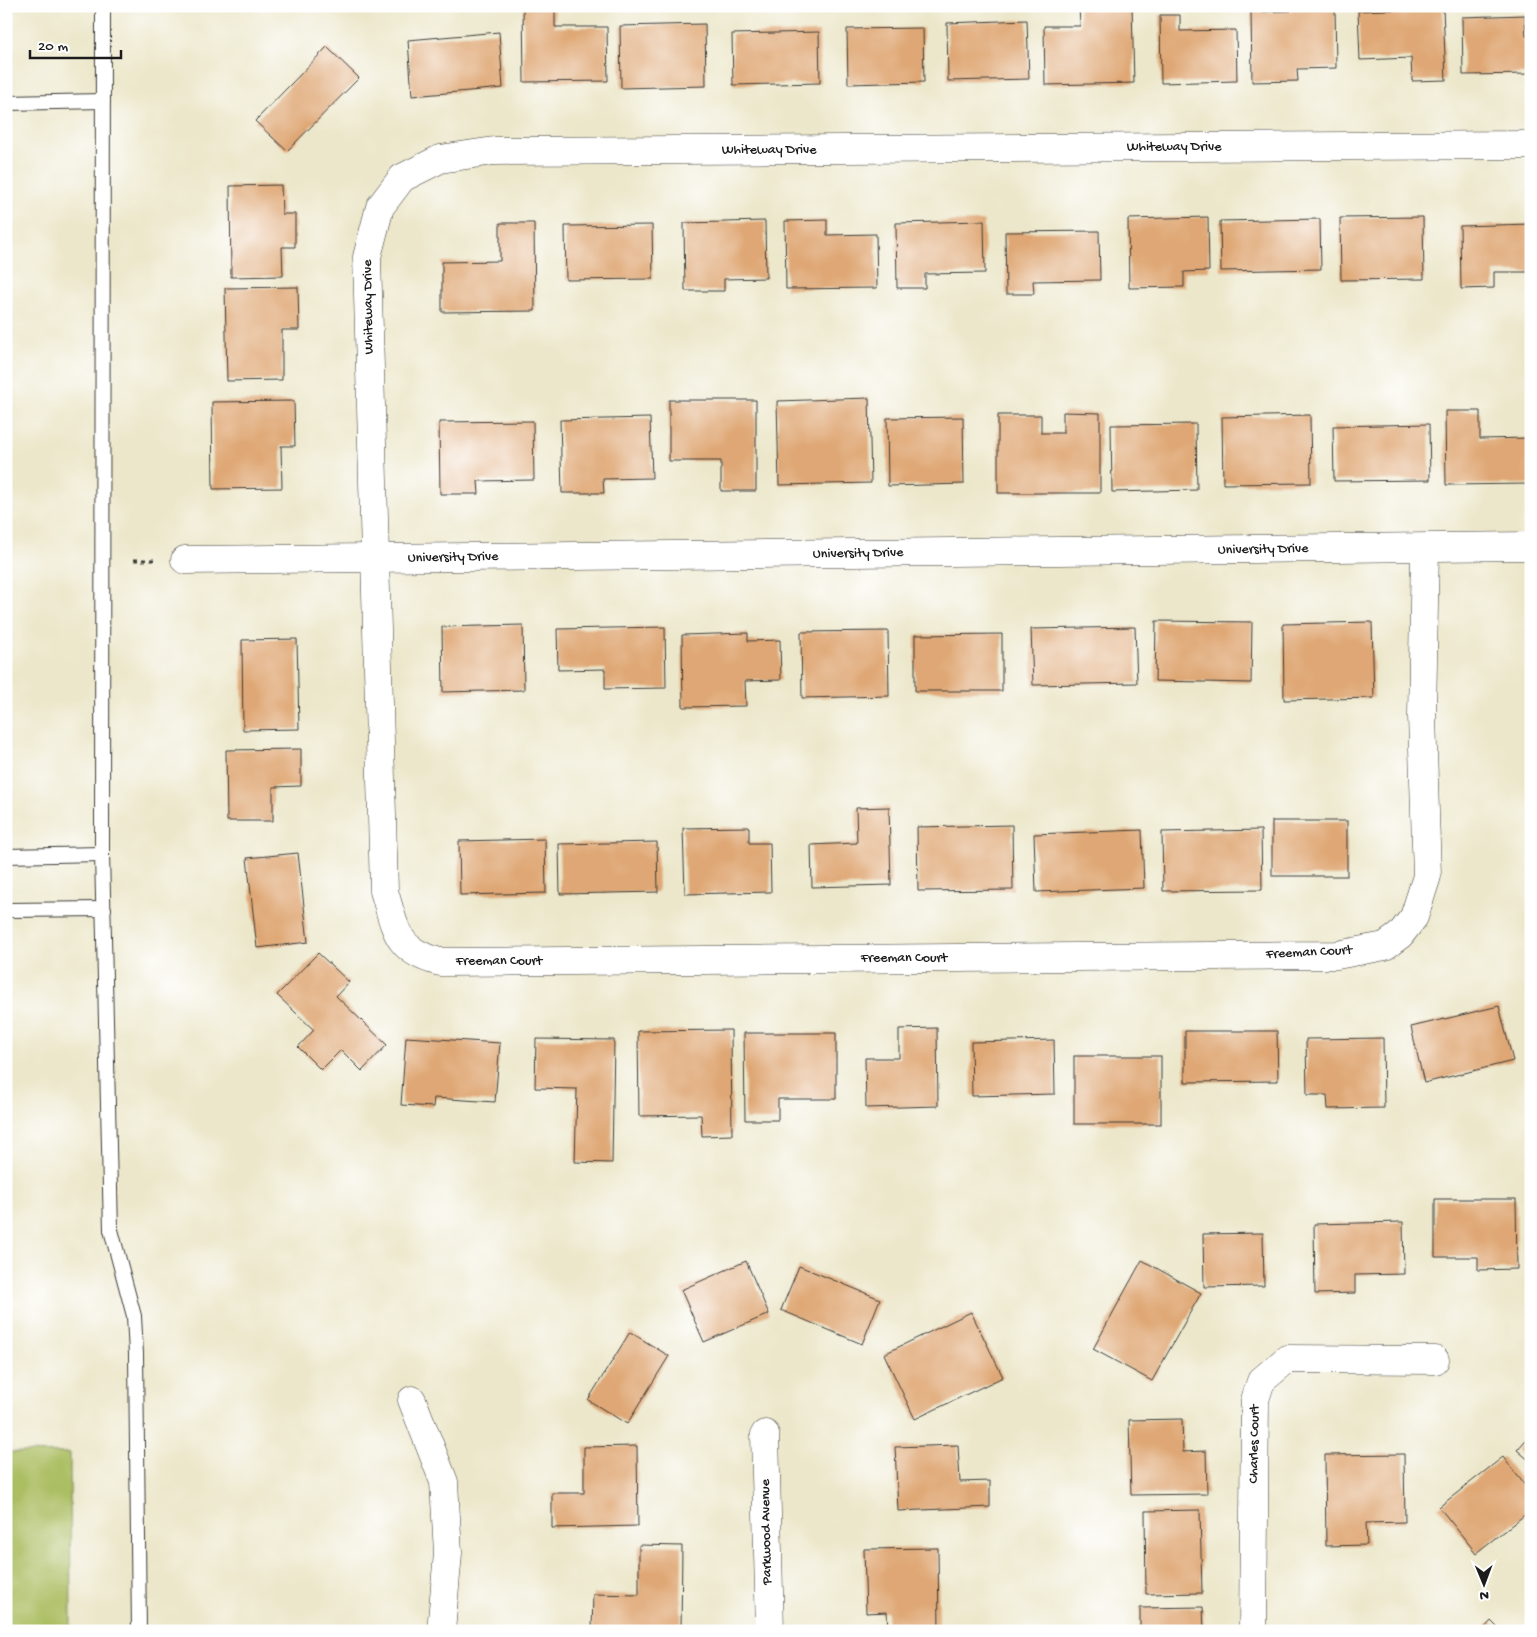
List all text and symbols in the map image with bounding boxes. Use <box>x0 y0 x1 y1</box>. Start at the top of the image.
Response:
scale bar <box>30 28 121 60</box>
text: 20 m <box>38 38 68 56</box>
street label: Whiteway Drive <box>1127 139 1222 156</box>
street label: Whiteway Drive <box>722 142 817 159</box>
street label: Whiteway Drive <box>360 259 378 355</box>
street label: University Drive <box>1217 541 1309 559</box>
street label: University Drive <box>812 545 904 563</box>
street label: University Drive <box>407 549 499 567</box>
street label: Freeman Court <box>1264 942 1354 964</box>
street label: Freeman Court <box>860 950 948 967</box>
street label: Freeman Court <box>455 953 543 970</box>
street label: Charles Court <box>1246 1403 1264 1484</box>
street label: Parkwood Avenue <box>758 1478 776 1586</box>
north arrow <box>1460 1560 1510 1610</box>
text: N <box>1479 1586 1489 1603</box>

